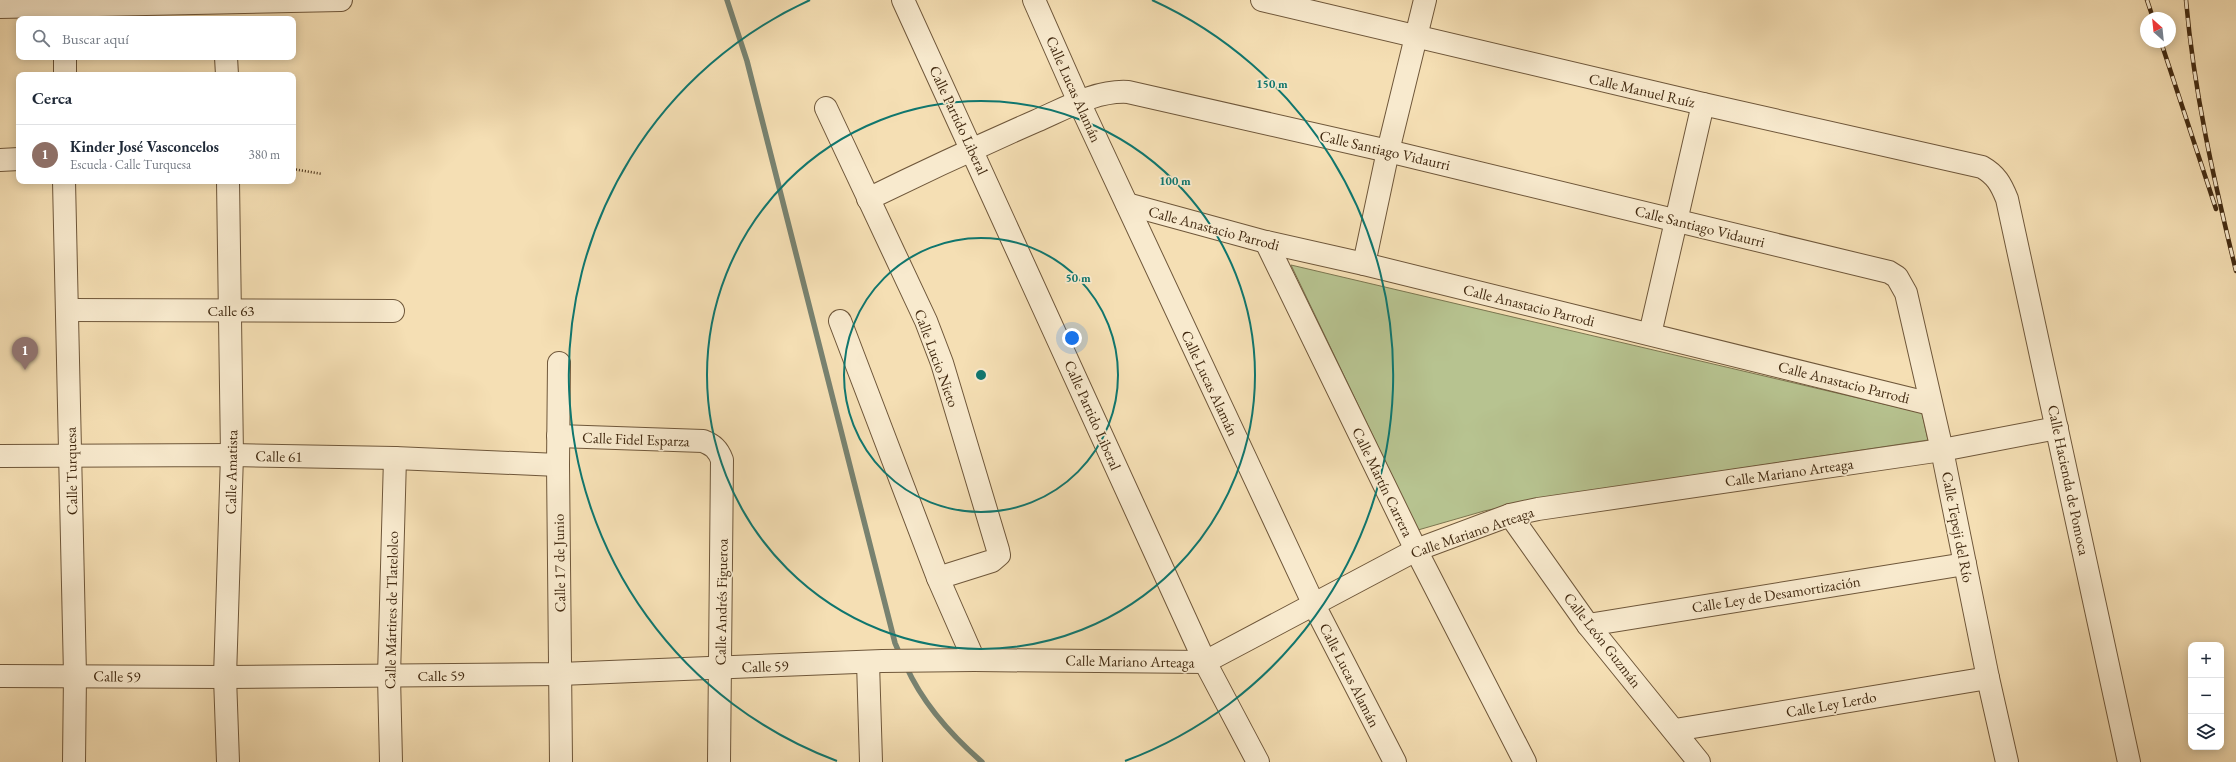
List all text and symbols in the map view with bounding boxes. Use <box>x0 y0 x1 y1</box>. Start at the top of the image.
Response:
north arrow <box>2140 12 2176 48</box>
search box <box>16 16 296 60</box>
icon: search <box>30 27 52 49</box>
text: Buscar aquí <box>62 29 129 48</box>
street label: Calle Lucas Alamán <box>1042 33 1106 145</box>
street label: Calle Partido Liberal <box>925 62 993 178</box>
street label: Calle Manuel Ruíz <box>1587 69 1697 111</box>
text: 150 m <box>1256 76 1288 92</box>
text: Cerca <box>32 87 72 109</box>
street label: Calle Santiago Vidaurri <box>1318 126 1452 174</box>
text: Kinder José Vasconcelos <box>70 137 219 156</box>
text: 1 <box>42 146 48 163</box>
text: 380 m <box>249 146 280 163</box>
text: Escuela · Calle Turquesa <box>70 156 191 173</box>
text: 100 m <box>1159 173 1191 189</box>
street label: Calle Anastacio Parrodi <box>1146 201 1282 255</box>
street label: Calle Santiago Vidaurri <box>1633 201 1767 251</box>
text: 50 m <box>1065 270 1091 286</box>
street label: Calle Anastacio Parrodi <box>1461 279 1597 331</box>
street label: Calle 63 <box>207 301 255 320</box>
street label: Calle Lucio Nieto <box>910 306 964 410</box>
street label: Calle Lucas Alamán <box>1177 327 1243 439</box>
your location <box>1062 328 1082 348</box>
pin: 1 <box>12 337 38 370</box>
street label: Calle Anastacio Parrodi <box>1776 356 1912 408</box>
street label: Calle Partido Liberal <box>1060 357 1126 473</box>
centre of rings <box>974 368 988 382</box>
street label: Calle Hacienda de Pomoca <box>2044 403 2094 557</box>
street label: Calle Martín Carrera <box>1348 424 1418 540</box>
street label: Calle Turquesa <box>61 427 81 515</box>
street label: Calle Fidel Esparza <box>582 428 690 450</box>
street label: Calle Amatista <box>221 430 241 514</box>
street label: Calle 61 <box>255 446 303 466</box>
street label: Calle Mariano Arteaga <box>1724 454 1854 490</box>
street label: Calle Tepeji del Río <box>1938 470 1978 584</box>
street label: Calle Mariano Arteaga <box>1408 502 1536 562</box>
street label: Calle 17 de Junio <box>549 514 569 612</box>
street label: Calle Mártires de Tlatelolco <box>380 531 402 689</box>
street label: Calle Andrés Figueroa <box>710 538 732 666</box>
street label: Calle Ley de Desamortización <box>1690 571 1862 617</box>
street label: Calle León Guzmán <box>1560 589 1646 691</box>
street label: Calle Lucas Alamán <box>1316 620 1385 730</box>
map controls <box>2188 642 2224 750</box>
button: + <box>2188 642 2224 678</box>
street label: Calle Mariano Arteaga <box>1065 650 1195 672</box>
street label: Calle 59 <box>741 656 789 676</box>
street label: Calle 59 <box>93 666 141 686</box>
street label: Calle 59 <box>417 666 465 685</box>
button: − <box>2188 678 2224 714</box>
street label: Calle Ley Lerdo <box>1784 687 1878 721</box>
button: layers <box>2188 714 2224 750</box>

